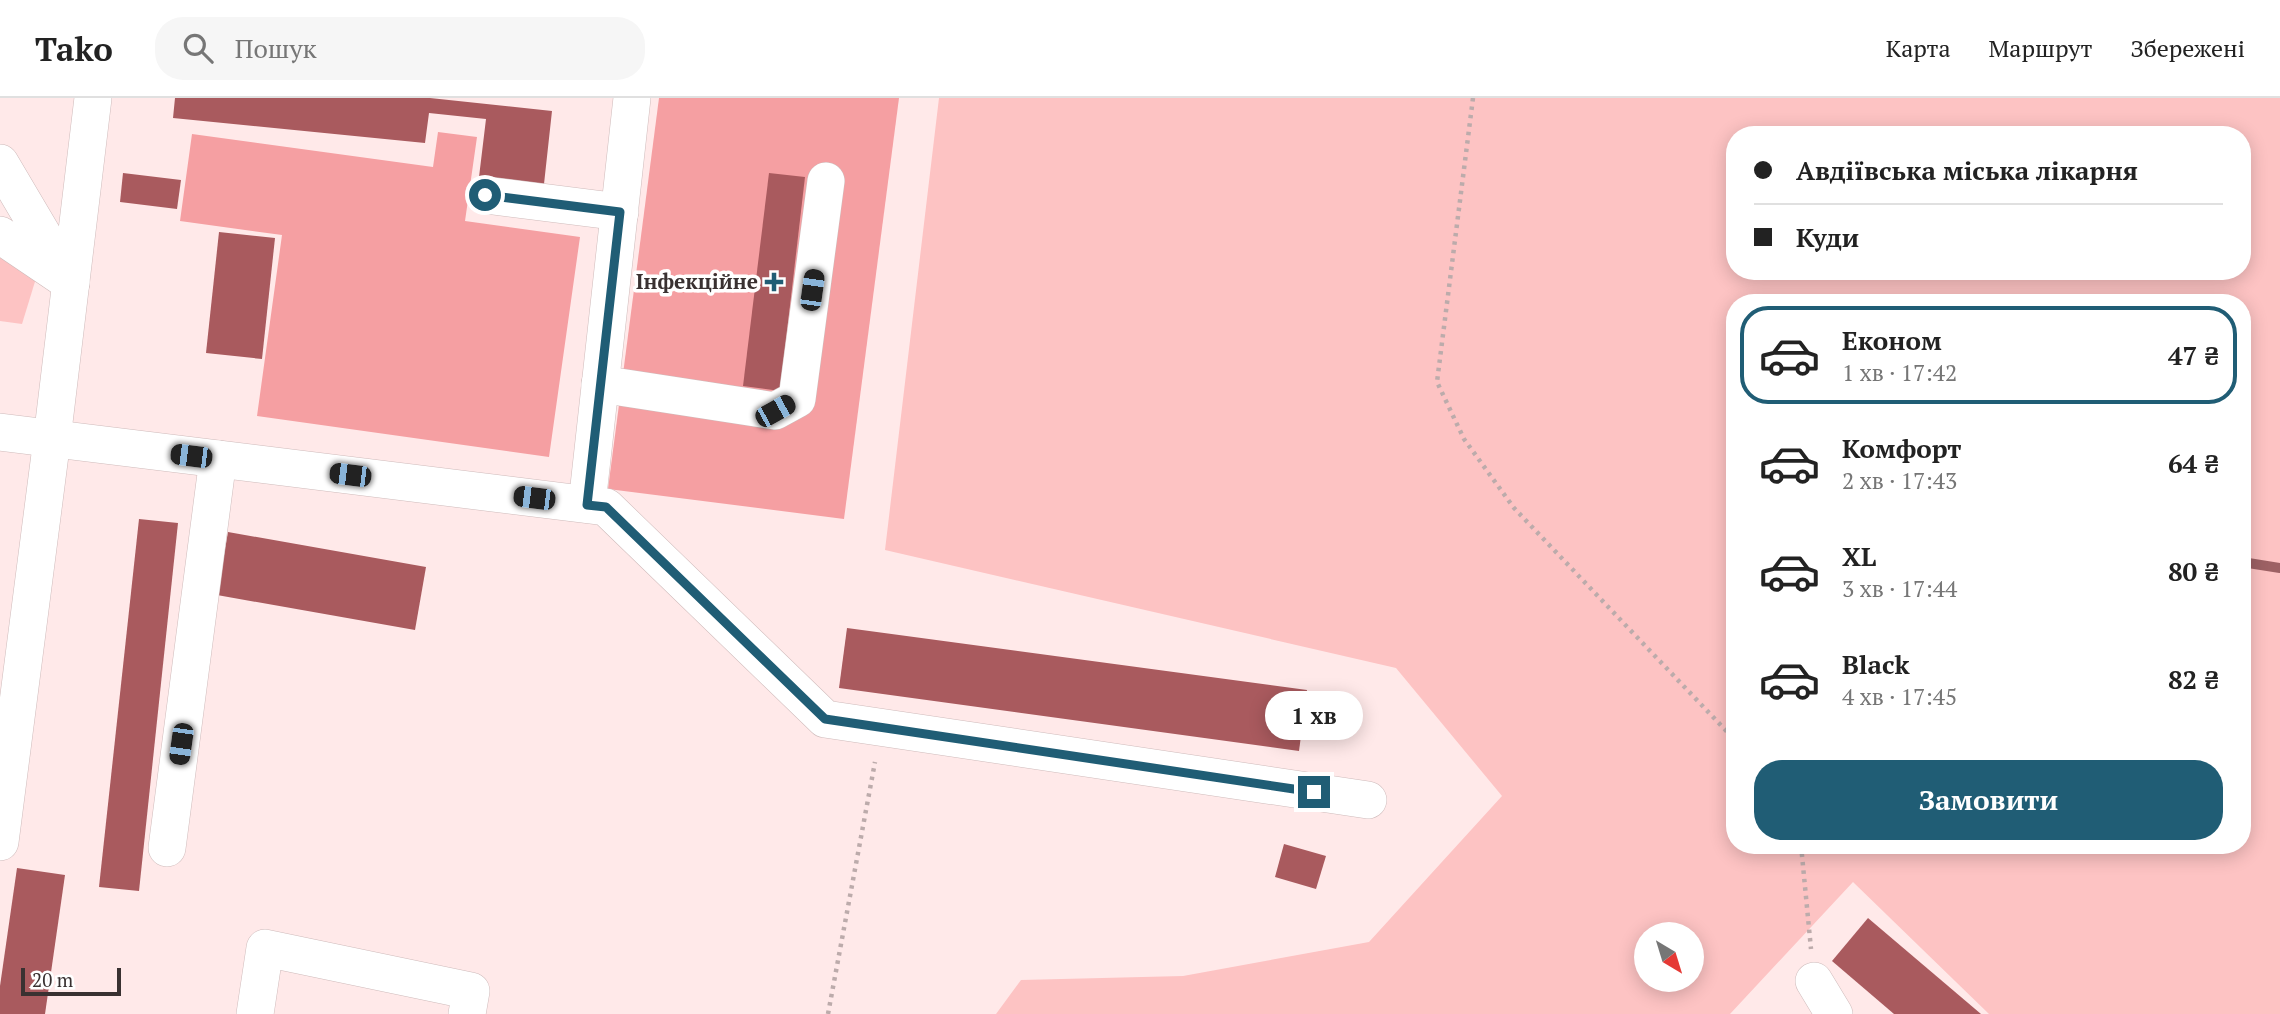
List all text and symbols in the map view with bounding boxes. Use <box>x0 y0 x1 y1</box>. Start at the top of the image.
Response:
search box <box>155 17 645 80</box>
text: Tako <box>35 27 113 70</box>
icon: search <box>179 29 217 67</box>
text: Пошук <box>235 31 317 65</box>
text: Карта <box>1886 32 1951 64</box>
text: Маршрут <box>1989 32 2092 64</box>
text: Збережені <box>2130 32 2245 64</box>
text: Авдіївська міська лікарня <box>1796 153 2138 187</box>
route start <box>469 179 501 211</box>
text: Куди <box>1796 220 1859 254</box>
place label: Інфекційне <box>636 267 758 295</box>
car <box>799 268 826 312</box>
marker: Інфекційне <box>764 272 784 292</box>
text: Економ <box>1842 323 1942 357</box>
icon: car <box>1758 324 1821 387</box>
text: 47 ₴ <box>2168 338 2219 372</box>
text: 1 хв · 17:42 <box>1842 357 1957 388</box>
car <box>752 392 799 430</box>
text: Комфорт <box>1842 431 1961 465</box>
icon: car <box>1758 432 1821 495</box>
car <box>169 443 214 469</box>
text: 64 ₴ <box>2168 446 2219 480</box>
car <box>328 462 373 488</box>
text: 2 хв · 17:43 <box>1842 465 1957 496</box>
car <box>512 485 557 511</box>
text: XL <box>1842 539 1876 573</box>
icon: car <box>1758 540 1821 603</box>
text: 80 ₴ <box>2168 554 2219 588</box>
text: 3 хв · 17:44 <box>1842 573 1957 604</box>
text: Black <box>1842 647 1910 681</box>
icon: car <box>1758 648 1821 711</box>
text: 82 ₴ <box>2168 662 2219 696</box>
text: 4 хв · 17:45 <box>1842 681 1957 712</box>
callout: 1 хв <box>1265 690 1363 740</box>
text: 1 хв <box>1291 700 1337 731</box>
car <box>168 722 195 766</box>
button: Замовити <box>1754 760 2223 840</box>
route end <box>1298 776 1330 808</box>
north arrow <box>1634 922 1704 992</box>
map controls <box>1634 922 1704 992</box>
scale bar <box>21 965 121 997</box>
text: 20 m <box>32 967 73 992</box>

